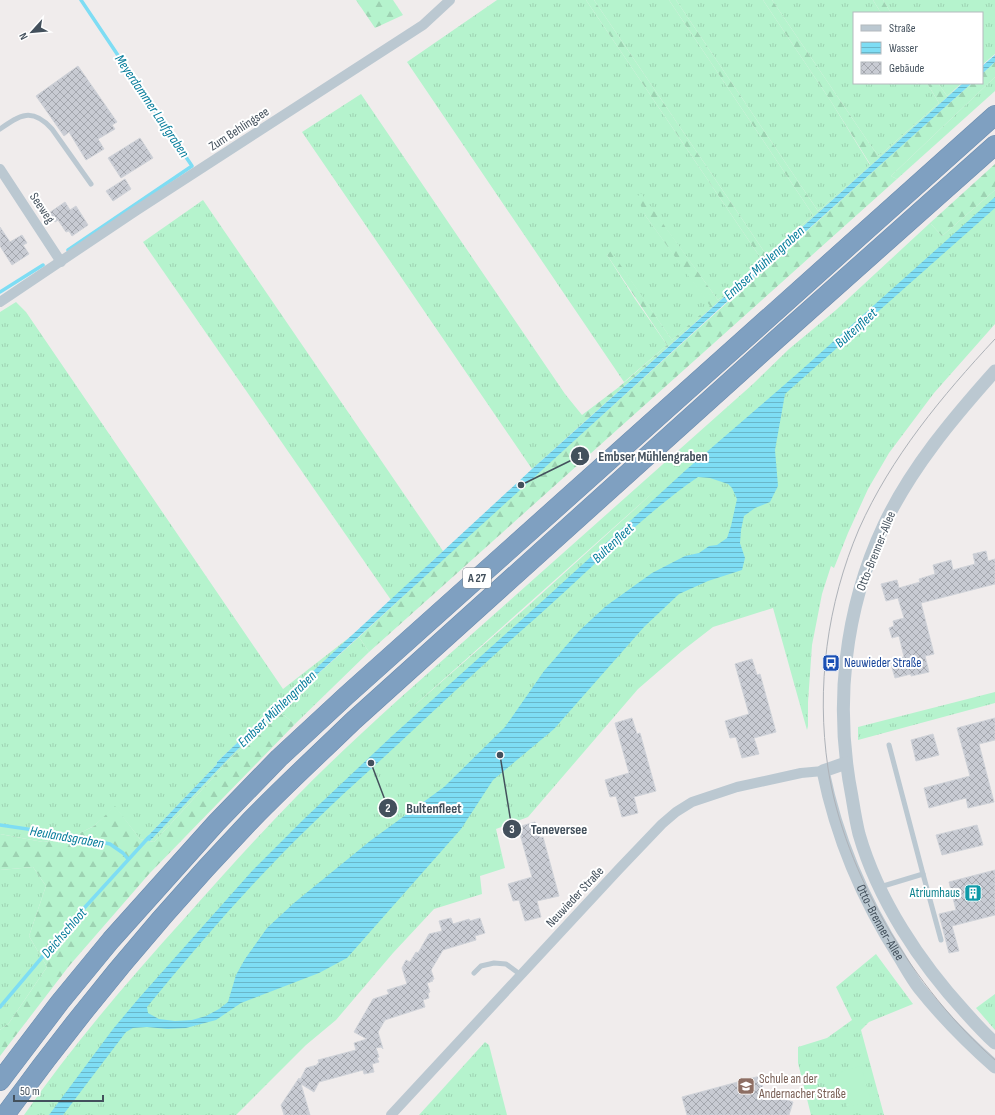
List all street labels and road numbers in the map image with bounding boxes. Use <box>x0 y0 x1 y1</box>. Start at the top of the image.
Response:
street label: Zum Behlingsee <box>206 104 272 154</box>
street label: Seeweg <box>26 190 58 226</box>
street label: Otto-Brenner-Allee <box>853 509 899 593</box>
road number: A 27 <box>463 568 491 588</box>
street label: Neuwieder Straße <box>543 863 607 931</box>
street label: Otto-Brenner-Allee <box>853 882 908 964</box>

